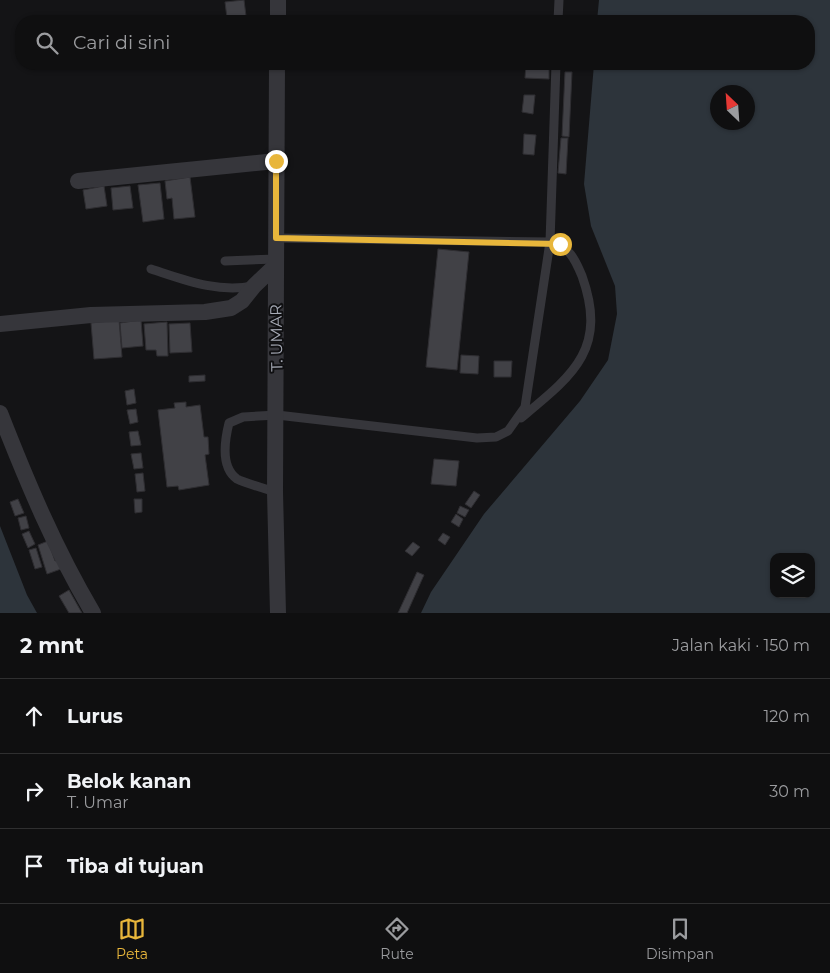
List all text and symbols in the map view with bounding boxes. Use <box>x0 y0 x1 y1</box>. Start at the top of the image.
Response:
search box <box>15 15 815 70</box>
icon: search <box>33 29 61 57</box>
text: Cari di sini <box>73 31 170 54</box>
north arrow <box>710 85 755 130</box>
route end <box>265 150 288 173</box>
route start <box>549 233 572 256</box>
street label: T. UMAR <box>266 304 287 372</box>
map controls <box>770 553 815 598</box>
button: layers <box>770 553 815 598</box>
text: 2 mnt <box>20 633 84 658</box>
text: Jalan kaki · 150 m <box>672 636 810 655</box>
icon: ahead <box>20 702 48 730</box>
text: Lurus <box>67 705 123 728</box>
text: 120 m <box>763 707 810 726</box>
text: Belok kanan <box>67 770 191 793</box>
icon: right <box>20 777 48 805</box>
text: 30 m <box>769 782 810 801</box>
text: T. Umar <box>67 793 129 812</box>
icon: arrive <box>20 852 48 880</box>
text: Tiba di tujuan <box>67 855 204 878</box>
tab: Peta <box>116 915 148 963</box>
tab: Rute <box>380 915 414 963</box>
tab: Disimpan <box>646 915 714 963</box>

